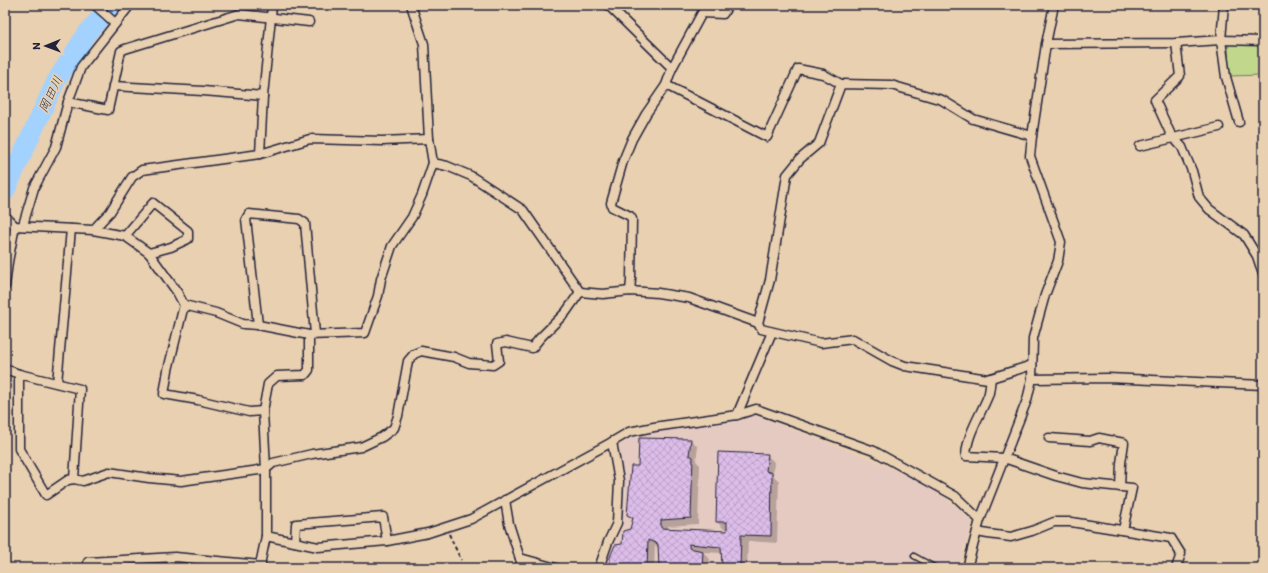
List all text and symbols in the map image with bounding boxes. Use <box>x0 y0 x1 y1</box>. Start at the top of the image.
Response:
north arrow <box>26 26 66 66</box>
text: N <box>30 42 43 50</box>
water label: 岡田川 <box>35 73 66 115</box>

